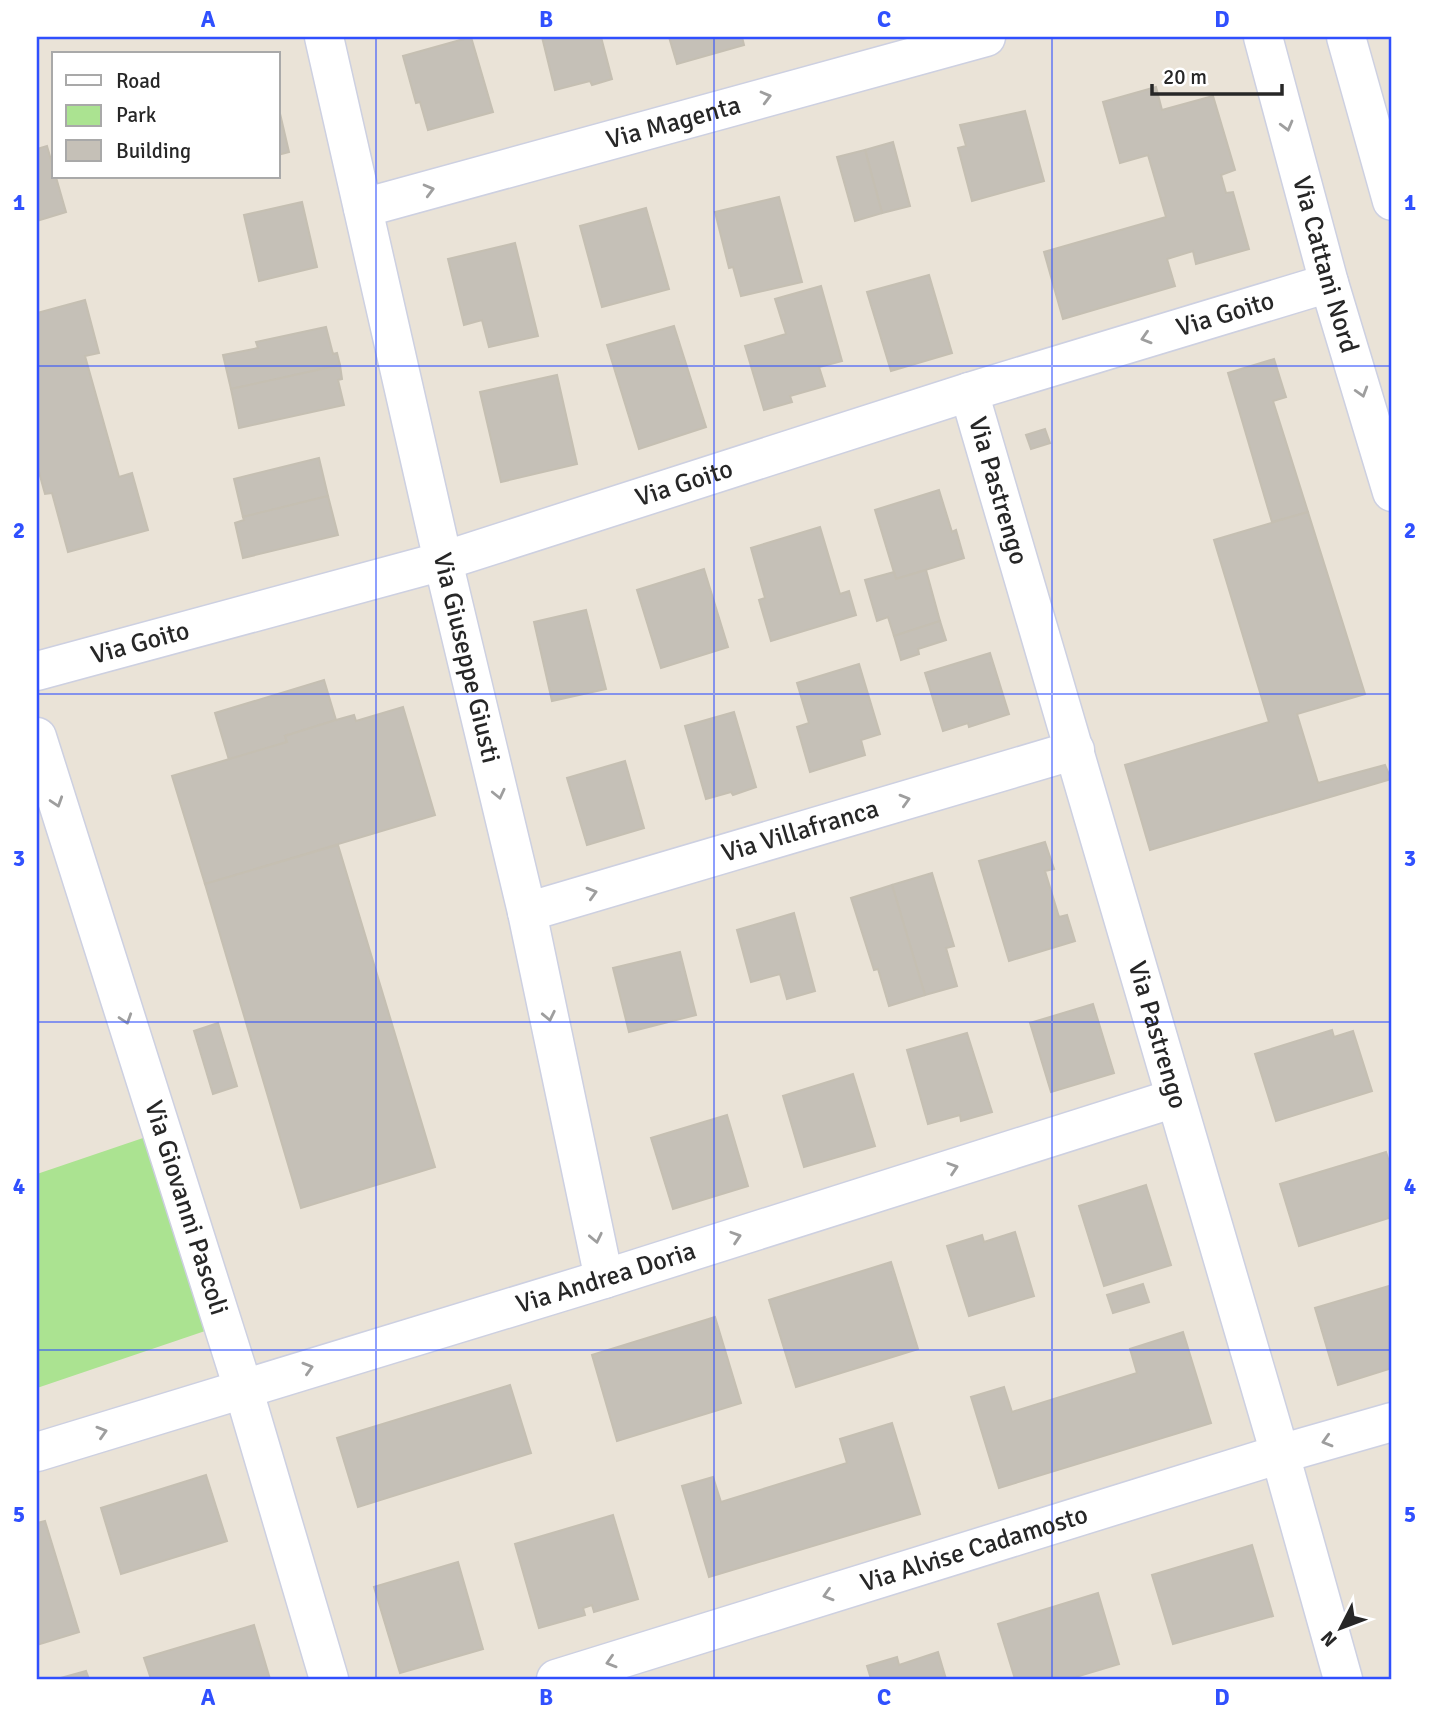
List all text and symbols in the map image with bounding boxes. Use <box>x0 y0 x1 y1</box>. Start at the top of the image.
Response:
text: A <box>201 5 216 34</box>
text: B <box>539 5 553 34</box>
text: C <box>877 5 891 34</box>
text: D <box>1214 5 1230 34</box>
legend <box>52 52 280 178</box>
scale bar <box>1152 52 1282 96</box>
text: 20 m <box>1163 64 1207 90</box>
text: Road <box>116 68 161 94</box>
street label: Via Magenta <box>603 89 744 156</box>
one-way arrow <box>760 91 772 105</box>
text: Park <box>116 102 157 128</box>
one-way arrow <box>1278 120 1293 132</box>
text: Building <box>116 138 191 164</box>
street label: Via Cattani Nord <box>1285 173 1365 357</box>
one-way arrow <box>422 183 434 198</box>
text: 1 <box>13 188 25 217</box>
text: 1 <box>1404 188 1416 217</box>
street label: Via Goito <box>1173 284 1278 344</box>
one-way arrow <box>1140 330 1152 345</box>
one-way arrow <box>1353 386 1368 398</box>
street label: Via Pastrengo <box>961 413 1035 568</box>
street label: Via Goito <box>631 453 737 514</box>
text: 2 <box>13 516 25 545</box>
text: 2 <box>1404 516 1416 545</box>
street label: Via Giuseppe Giusti <box>426 550 507 766</box>
street label: Via Goito <box>88 614 193 672</box>
one-way arrow <box>491 788 505 800</box>
street label: Via Villafranca <box>718 793 883 870</box>
one-way arrow <box>898 794 910 809</box>
one-way arrow <box>49 795 64 807</box>
text: 3 <box>13 844 25 873</box>
text: 3 <box>1404 844 1416 873</box>
one-way arrow <box>586 886 598 901</box>
street label: Via Pastrengo <box>1121 957 1194 1113</box>
one-way arrow <box>540 1010 555 1022</box>
one-way arrow <box>118 1012 132 1024</box>
street label: Via Giovanni Pascoli <box>137 1097 235 1319</box>
one-way arrow <box>947 1162 959 1177</box>
text: 4 <box>13 1172 25 1201</box>
text: 4 <box>1404 1172 1416 1201</box>
one-way arrow <box>730 1231 742 1245</box>
one-way arrow <box>587 1232 602 1244</box>
street label: Via Andrea Doria <box>512 1235 700 1321</box>
one-way arrow <box>302 1362 314 1377</box>
one-way arrow <box>95 1426 108 1440</box>
one-way arrow <box>1321 1432 1333 1447</box>
street label: Via Alvise Cadamosto <box>857 1499 1092 1599</box>
text: 5 <box>13 1500 25 1529</box>
text: 5 <box>1404 1500 1416 1529</box>
one-way arrow <box>823 1586 835 1601</box>
north arrow <box>1306 1594 1376 1664</box>
text: N <box>1316 1626 1342 1652</box>
one-way arrow <box>605 1654 618 1668</box>
text: A <box>201 1683 216 1712</box>
text: B <box>539 1683 553 1712</box>
text: C <box>877 1683 891 1712</box>
text: D <box>1214 1683 1230 1712</box>

